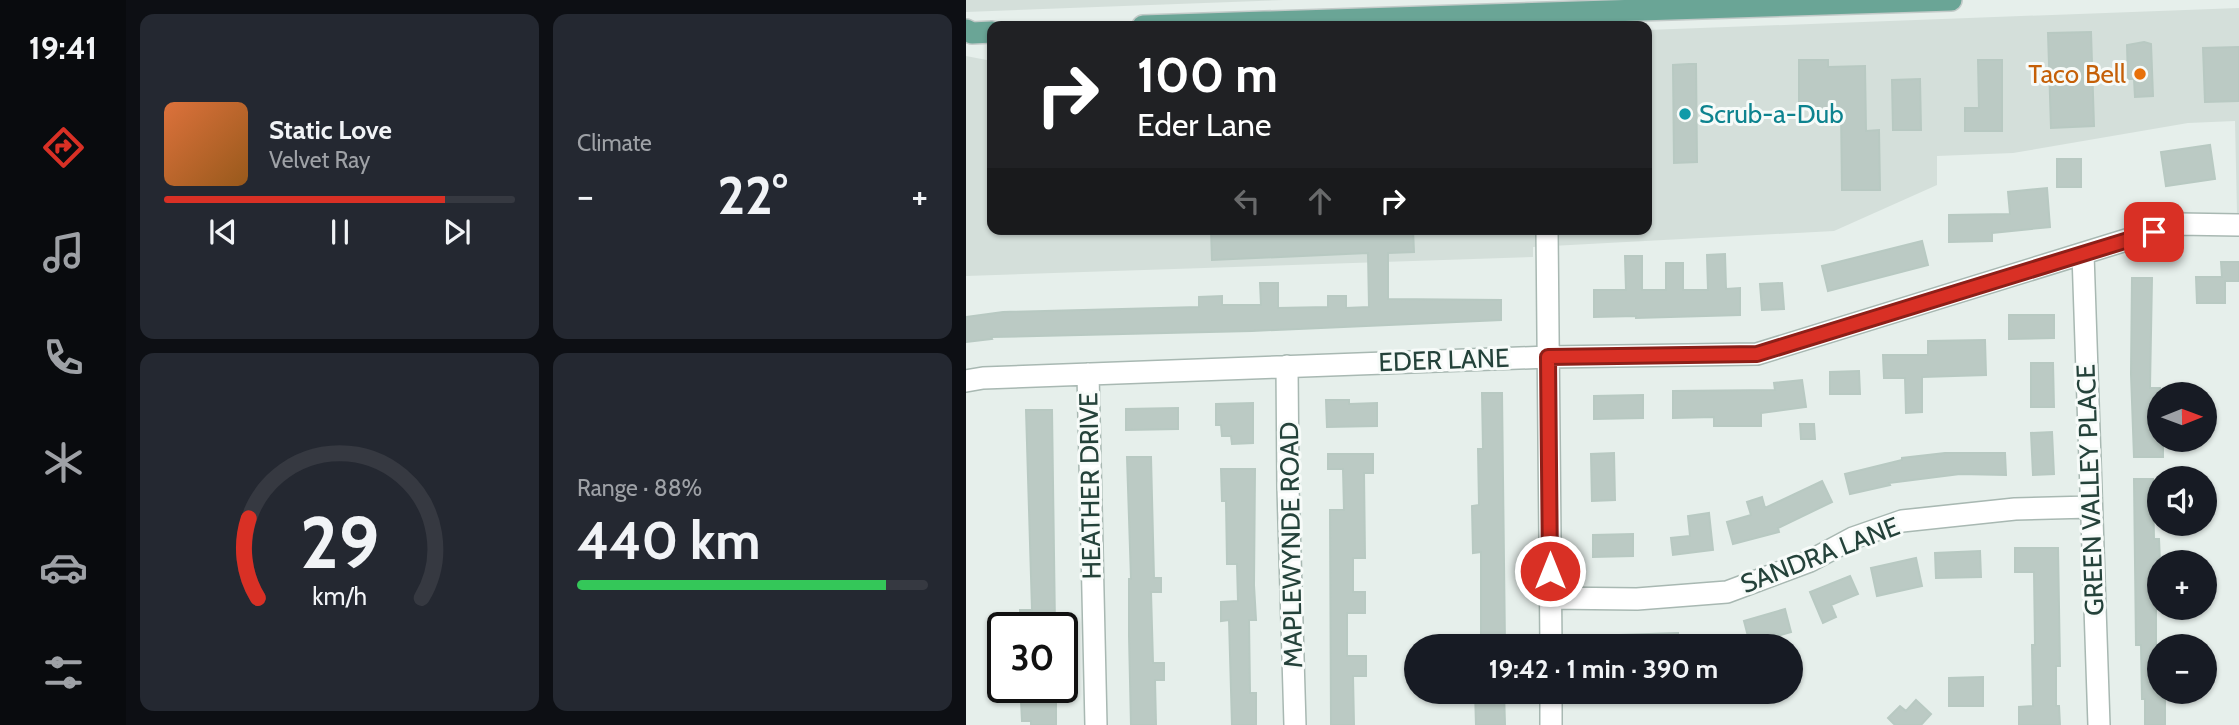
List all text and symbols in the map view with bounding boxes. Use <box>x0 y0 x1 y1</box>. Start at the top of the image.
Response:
text: 19:41 <box>29 28 97 67</box>
text: 100 m <box>1137 45 1278 104</box>
icon: right <box>1022 49 1113 140</box>
place label: Taco Bell <box>2028 58 2126 90</box>
marker: Taco Bell <box>2132 66 2148 82</box>
place label: Scrub-a-Dub <box>1699 98 1844 130</box>
text: Eder Lane <box>1137 105 1271 144</box>
marker: Scrub-a-Dub <box>1677 106 1693 122</box>
text: Static Love <box>269 114 392 146</box>
icon: directions <box>39 123 88 172</box>
text: Climate <box>577 129 652 157</box>
text: Velvet Ray <box>269 146 370 174</box>
text: 22° <box>717 164 788 227</box>
text: − <box>577 172 594 219</box>
text: + <box>911 172 928 219</box>
icon: left <box>1228 182 1266 220</box>
icon: ahead <box>1301 182 1339 220</box>
icon: right <box>1374 182 1412 220</box>
pin <box>2124 202 2184 262</box>
icon: previous <box>204 213 242 251</box>
icon: pause <box>321 213 359 251</box>
icon: next <box>438 213 476 251</box>
icon: arrive <box>2135 213 2173 251</box>
icon: music <box>39 228 88 277</box>
icon: phone <box>39 333 88 382</box>
street label: EDER LANE <box>1378 342 1510 378</box>
street label: GREEN VALLEY PLACE <box>2070 364 2110 616</box>
north arrow <box>2147 382 2217 452</box>
map controls <box>2147 382 2217 704</box>
street label: HEATHER DRIVE <box>1072 392 1108 580</box>
street label: MAPLEWYNDE ROAD <box>1273 421 1309 669</box>
icon: climate <box>39 438 88 487</box>
button: sound <box>2147 466 2217 536</box>
text: Range · 88% <box>577 474 702 502</box>
text: 29 <box>300 498 379 586</box>
text: 440 km <box>577 509 760 572</box>
street label: SANDRA LANE <box>1736 510 1904 600</box>
position arrow <box>1513 534 1587 608</box>
icon: car <box>39 543 88 592</box>
button: + <box>2147 550 2217 620</box>
text: km/h <box>312 581 367 611</box>
speed limit sign: 30 <box>987 612 1078 703</box>
button: − <box>2147 634 2217 704</box>
icon: filters <box>39 648 88 697</box>
text: 19:42 · 1 min · 390 m <box>1489 653 1718 685</box>

